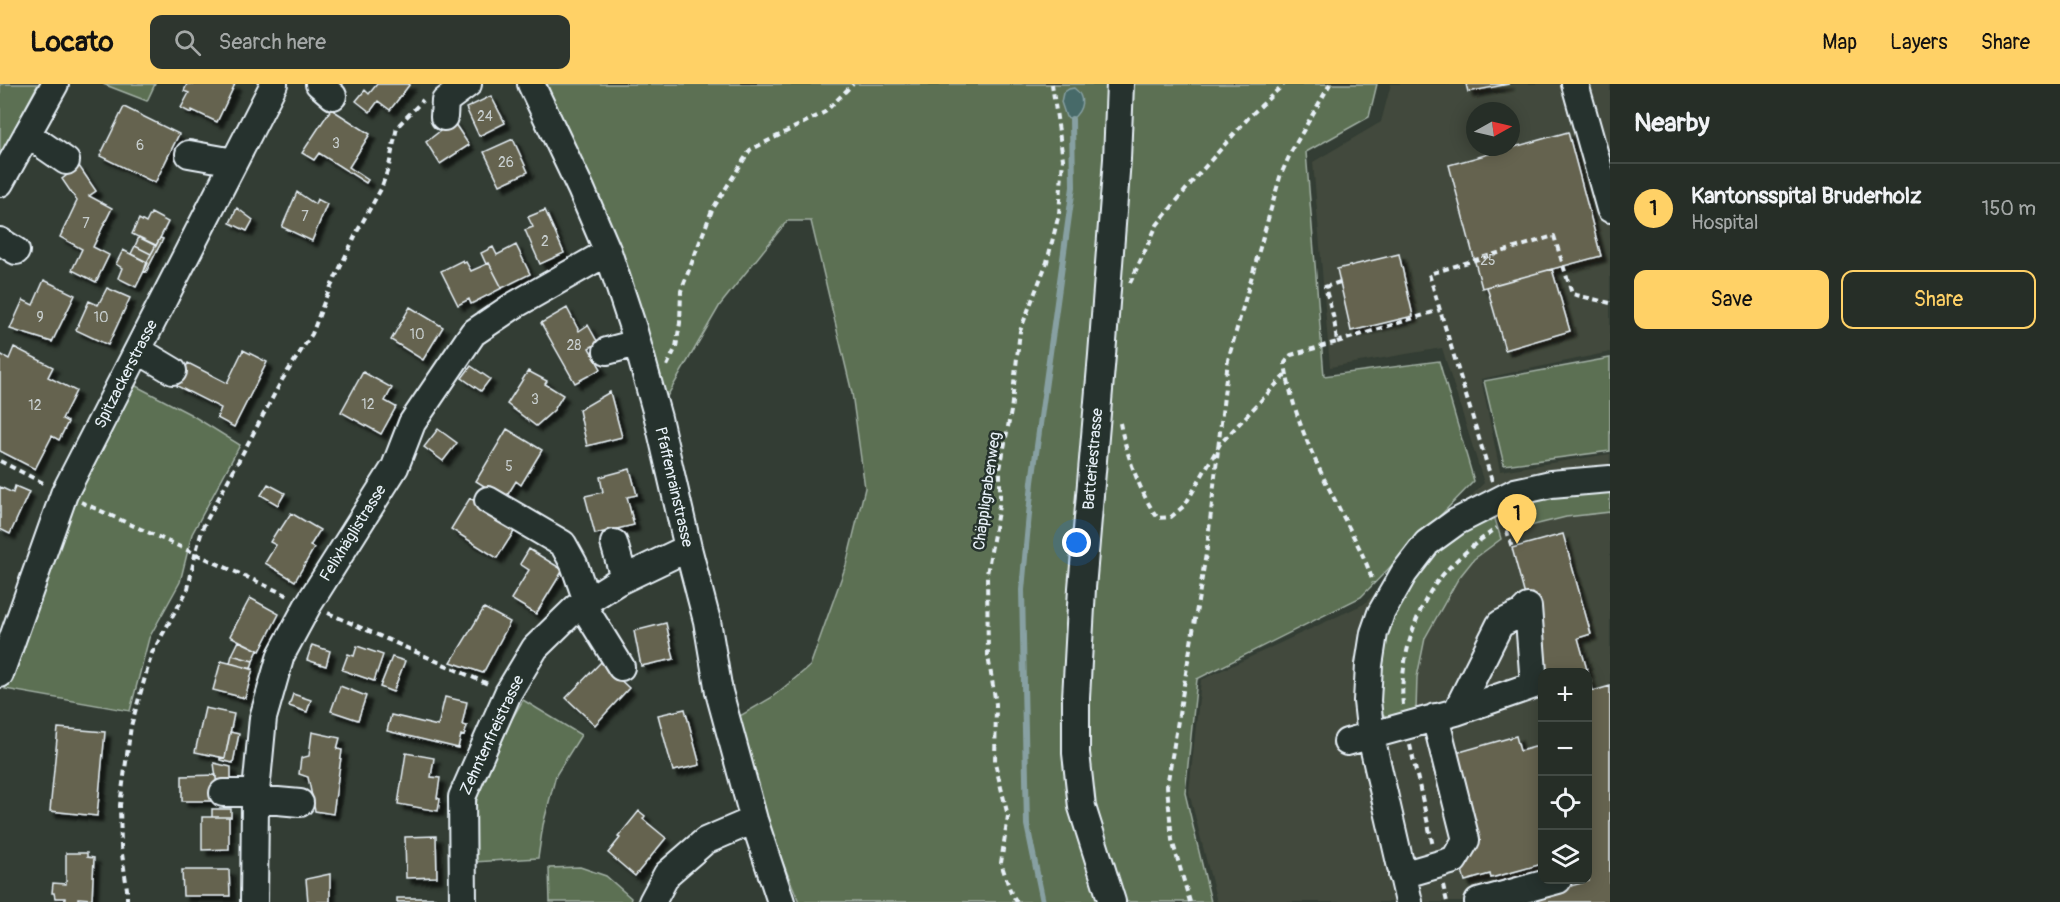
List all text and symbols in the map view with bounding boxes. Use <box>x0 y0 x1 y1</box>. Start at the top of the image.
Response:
search box <box>150 15 570 69</box>
text: Locato <box>30 25 114 60</box>
icon: search <box>171 26 204 59</box>
text: Search here <box>219 28 326 56</box>
text: Map <box>1822 29 1857 56</box>
text: Layers <box>1890 29 1948 56</box>
text: Share <box>1981 29 2030 56</box>
north arrow <box>1466 102 1520 156</box>
text: Nearby <box>1634 107 1710 139</box>
house number: 24 <box>477 108 493 125</box>
house number: 3 <box>332 135 340 152</box>
house number: 6 <box>136 137 144 154</box>
house number: 26 <box>498 154 514 171</box>
text: Kantonsspital Bruderholz <box>1691 182 1922 210</box>
text: 1 <box>1650 196 1657 221</box>
text: 150 m <box>1982 196 2036 221</box>
house number: 7 <box>301 208 309 225</box>
text: Hospital <box>1691 210 1758 235</box>
house number: 7 <box>82 215 90 232</box>
house number: 2 <box>541 233 549 250</box>
house number: 25 <box>1480 252 1496 269</box>
button: Save <box>1634 270 1829 329</box>
button: Share <box>1841 270 2036 329</box>
house number: 9 <box>36 309 44 326</box>
house number: 10 <box>93 309 109 326</box>
street label: Spitzackerstrasse <box>90 316 162 432</box>
house number: 10 <box>409 326 425 343</box>
house number: 28 <box>567 337 581 354</box>
house number: 3 <box>531 391 539 408</box>
house number: 12 <box>361 396 375 413</box>
house number: 12 <box>28 397 42 414</box>
street label: Batteriestrasse <box>1079 407 1107 511</box>
street label: Pfaffenrainstrasse <box>650 425 698 549</box>
street label: Chäppligrabenweg <box>969 431 1005 551</box>
house number: 5 <box>505 458 513 475</box>
street label: Felixhäglistrasse <box>315 481 391 585</box>
pin: 1 <box>1498 494 1537 544</box>
your location <box>1062 528 1091 557</box>
map controls <box>1538 668 1592 884</box>
button: + <box>1538 668 1592 722</box>
street label: Zehntenfreistrasse <box>455 672 529 798</box>
button: − <box>1538 722 1592 776</box>
button: locate <box>1538 776 1592 830</box>
button: layers <box>1538 830 1592 884</box>

